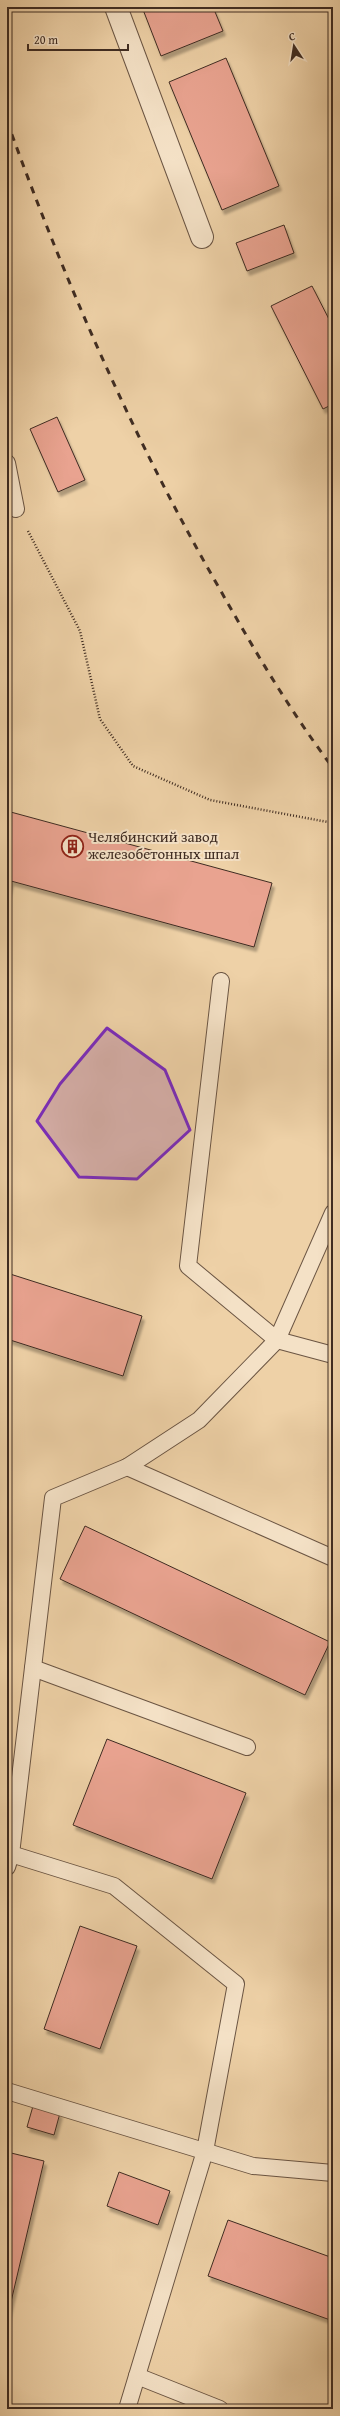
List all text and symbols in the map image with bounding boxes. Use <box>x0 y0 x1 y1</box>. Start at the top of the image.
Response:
scale bar <box>28 26 128 52</box>
north arrow <box>274 26 314 66</box>
text: С <box>287 28 297 45</box>
text: 20 m <box>34 31 58 48</box>
place label: Челябинский завод железобетонных шпал <box>88 826 239 864</box>
building icon: Челябинский завод железобетонных шпал <box>59 833 85 859</box>

